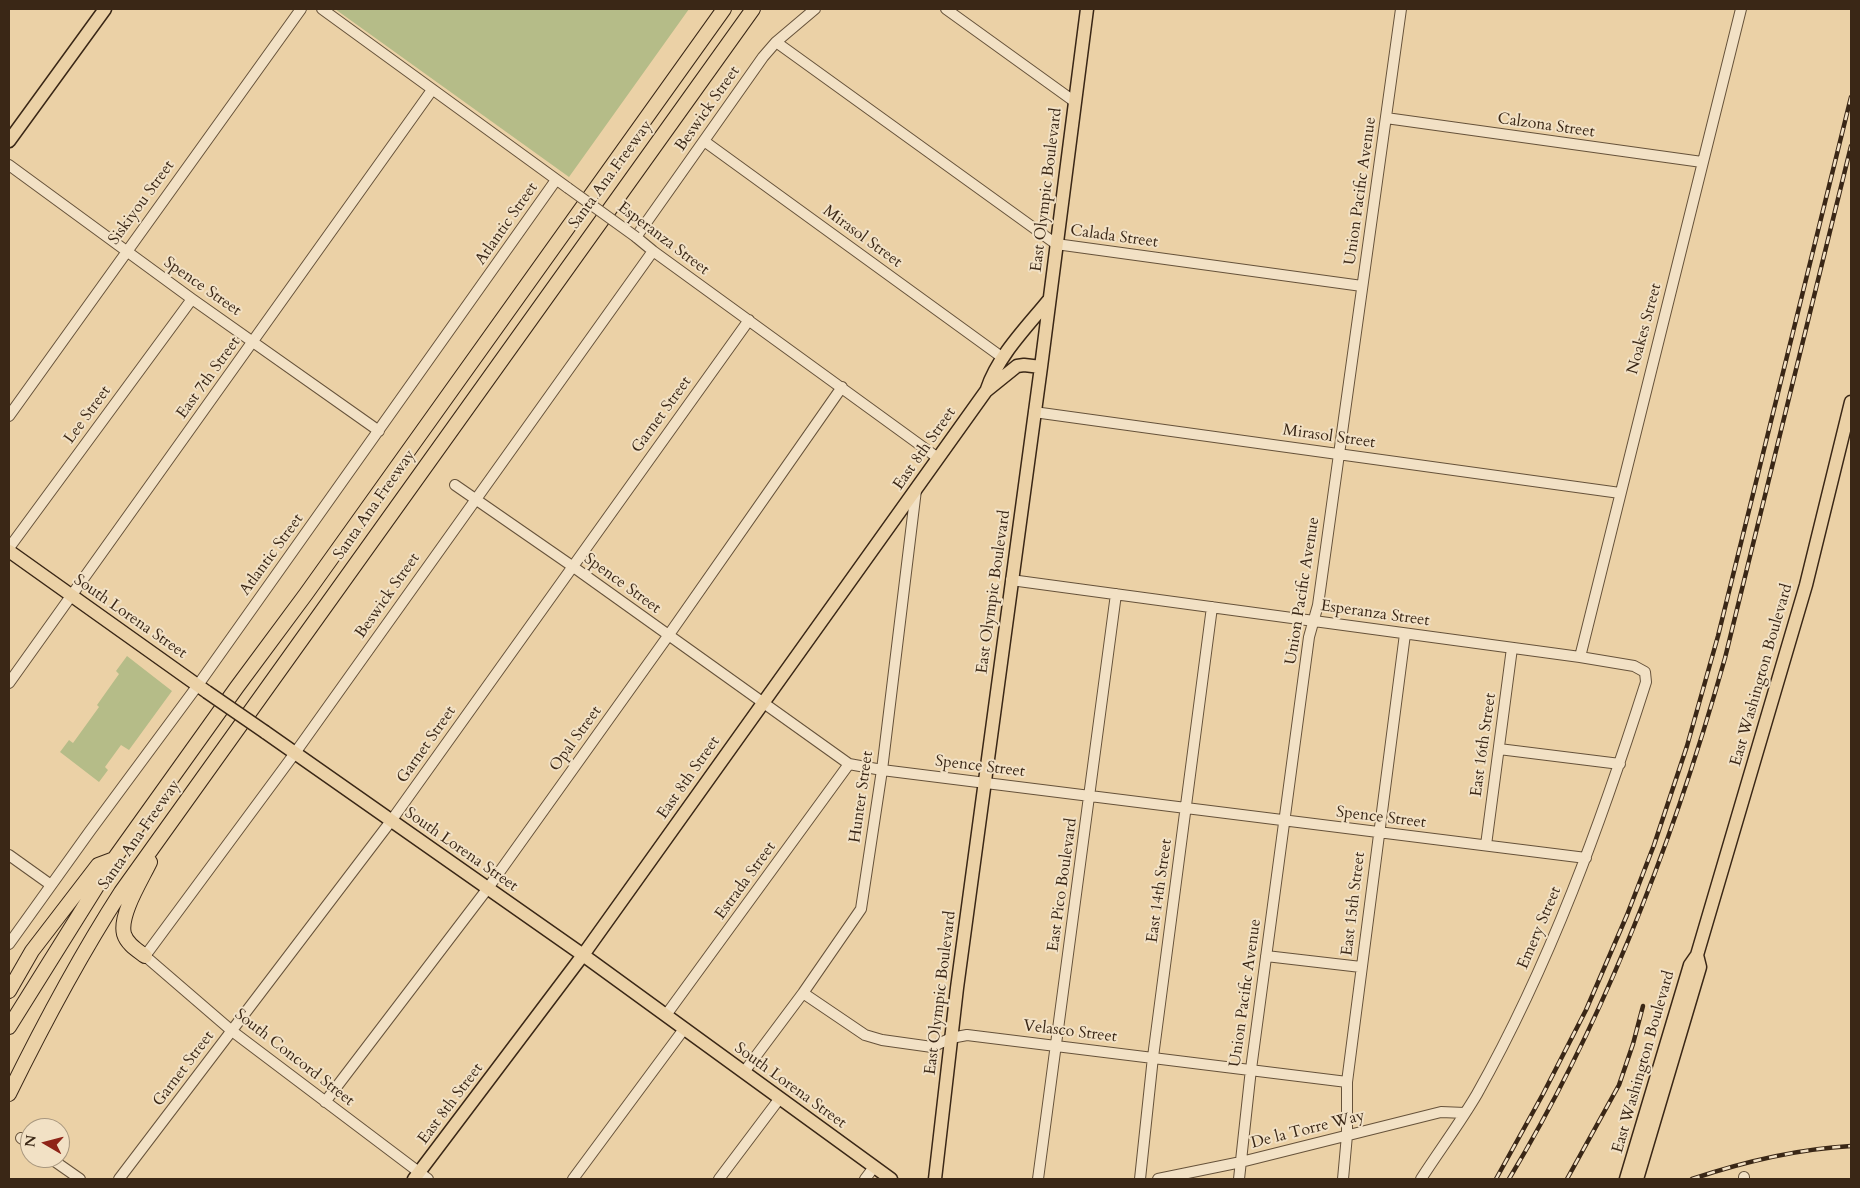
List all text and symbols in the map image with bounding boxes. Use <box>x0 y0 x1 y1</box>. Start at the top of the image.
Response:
street label: Beswick Street <box>672 63 744 155</box>
street label: East Olympic Boulevard <box>1027 107 1067 273</box>
street label: Calzona Street <box>1496 110 1596 142</box>
street label: Union Pacific Avenue <box>1341 116 1381 266</box>
street label: Santa Ana Freeway <box>565 117 657 233</box>
street label: Siskiyou Street <box>105 157 179 249</box>
street label: Atlantic Street <box>472 179 542 269</box>
street label: Esperanza Street <box>613 198 713 280</box>
street label: Mirasol Street <box>819 202 905 272</box>
street label: Calada Street <box>1069 221 1159 253</box>
street label: Spence Street <box>160 253 244 321</box>
street label: Noakes Street <box>1624 282 1666 376</box>
street label: East 7th Street <box>173 333 245 423</box>
street label: Garnet Street <box>628 373 696 457</box>
street label: Lee Street <box>61 382 115 448</box>
street label: East 8th Street <box>890 404 960 494</box>
street label: Mirasol Street <box>1282 421 1376 453</box>
street label: Santa Ana Freeway <box>330 446 420 564</box>
street label: East Olympic Boulevard <box>973 509 1015 675</box>
street label: Atlantic Street <box>236 510 308 600</box>
street label: Union Pacific Avenue <box>1282 516 1324 666</box>
street label: Beswick Street <box>352 550 424 642</box>
street label: Spence Street <box>580 550 664 618</box>
street label: South Lorena Street <box>70 571 190 663</box>
street label: East Washington Boulevard <box>1727 582 1797 768</box>
street label: Esperanza Street <box>1319 597 1431 631</box>
street label: East 16th Street <box>1467 692 1501 798</box>
street label: Garnet Street <box>393 703 461 787</box>
street label: Opal Street <box>546 703 606 775</box>
street label: East 8th Street <box>654 733 724 823</box>
street label: Hunter Street <box>846 750 878 844</box>
street label: Spence Street <box>934 752 1026 782</box>
street label: Santa Ana Freeway <box>95 776 185 894</box>
street label: Spence Street <box>1335 803 1427 833</box>
street label: South Lorena Street <box>401 804 521 896</box>
street label: East Pico Boulevard <box>1044 817 1082 953</box>
street label: Estrada Street <box>711 838 781 924</box>
street label: East 14th Street <box>1143 838 1177 944</box>
street label: East 15th Street <box>1338 851 1370 957</box>
street label: Emery Street <box>1514 884 1566 972</box>
street label: East Olympic Boulevard <box>921 910 961 1076</box>
street label: Union Pacific Avenue <box>1226 918 1266 1068</box>
street label: East Washington Boulevard <box>1609 969 1679 1155</box>
street label: South Concord Street <box>230 1005 358 1111</box>
street label: Velasco Street <box>1022 1017 1118 1047</box>
street label: Garnet Street <box>149 1027 219 1111</box>
street label: South Lorena Street <box>730 1039 850 1133</box>
street label: East 8th Street <box>414 1060 488 1148</box>
street label: De la Torre Way <box>1249 1107 1367 1153</box>
north arrow <box>20 1118 70 1168</box>
text: N <box>20 1134 41 1148</box>

